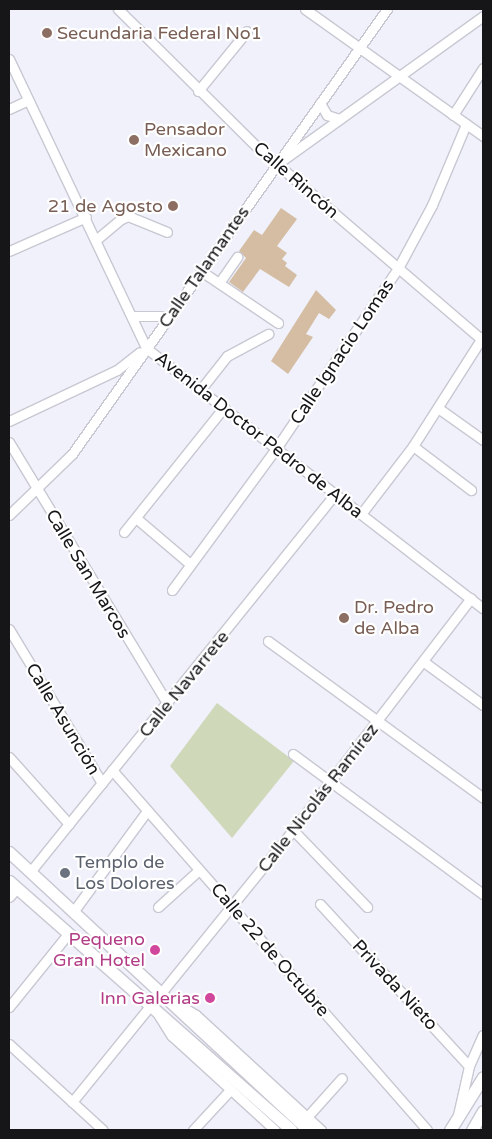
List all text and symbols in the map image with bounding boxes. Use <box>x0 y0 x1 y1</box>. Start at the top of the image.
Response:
place label: Secundaria Federal No1 <box>57 22 262 44</box>
marker: Secundaria Federal No1 <box>41 27 53 39</box>
place label: Pensador Mexicano <box>144 119 227 162</box>
marker: Pensador Mexicano <box>128 134 140 146</box>
street label: Calle Rincón <box>249 137 343 223</box>
place label: 21 de Agosto <box>48 195 163 217</box>
marker: 21 de Agosto <box>167 200 179 212</box>
street label: Calle Talamantes <box>154 202 254 332</box>
street label: Calle Ignacio Lomas <box>285 275 399 429</box>
street label: Avenida Doctor Pedro de Alba <box>151 347 367 523</box>
street label: Calle San Marcos <box>41 506 135 642</box>
place label: Dr. Pedro de Alba <box>354 597 434 640</box>
marker: Dr. Pedro de Alba <box>338 612 350 624</box>
street label: Calle Navarrete <box>134 626 234 742</box>
street label: Calle Asunción <box>21 659 105 779</box>
street label: Calle Nicolás Ramírez <box>253 719 383 877</box>
place label: Templo de Los Dolores <box>75 852 175 894</box>
marker: Templo de Los Dolores <box>59 867 71 879</box>
street label: Calle 22 de Octubre <box>206 879 334 1021</box>
place label: Pequeno Gran Hotel <box>53 929 145 972</box>
street label: Privada Nieto <box>348 935 442 1035</box>
marker: Pequeno Gran Hotel <box>149 944 161 956</box>
place label: Inn Galerias <box>100 987 200 1009</box>
marker: Inn Galerias <box>204 992 216 1004</box>

